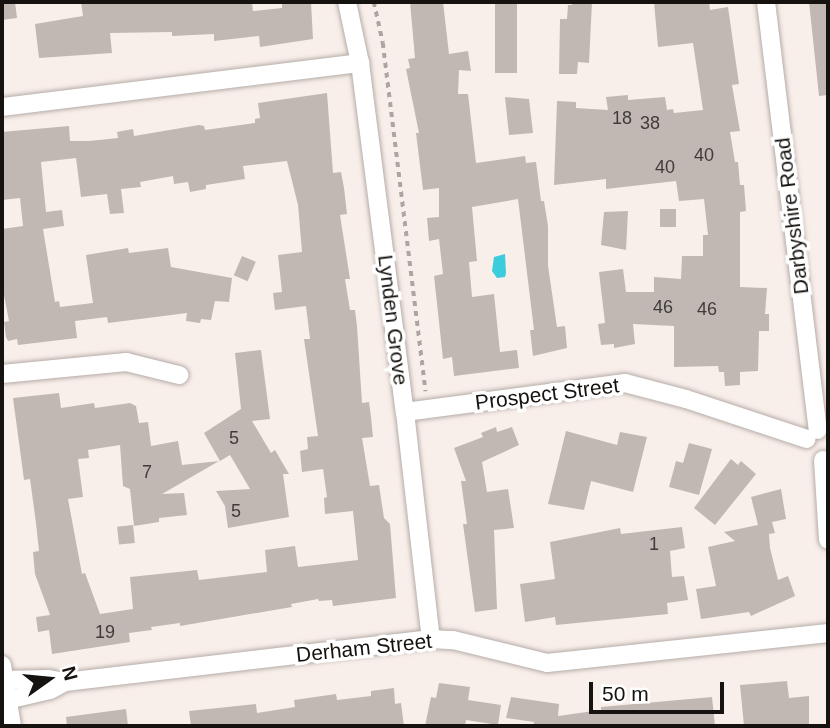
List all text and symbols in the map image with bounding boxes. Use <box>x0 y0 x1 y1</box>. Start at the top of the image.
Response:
house number: 18 <box>612 107 632 129</box>
house number: 38 <box>640 112 660 134</box>
street label: Darbyshire Road <box>770 136 814 296</box>
house number: 40 <box>694 144 714 166</box>
house number: 40 <box>655 156 675 178</box>
street label: Lynden Grove <box>373 253 413 387</box>
house number: 46 <box>653 296 673 318</box>
house number: 46 <box>697 298 717 320</box>
street label: Prospect Street <box>474 373 620 415</box>
house number: 5 <box>229 427 239 449</box>
house number: 7 <box>142 461 152 483</box>
house number: 5 <box>231 500 241 522</box>
house number: 1 <box>649 533 659 555</box>
house number: 19 <box>95 621 115 643</box>
street label: Derham Street <box>295 628 433 668</box>
north arrow <box>14 644 84 714</box>
text: N <box>58 664 82 683</box>
scale bar <box>592 668 727 712</box>
text: 50 m <box>602 682 649 705</box>

